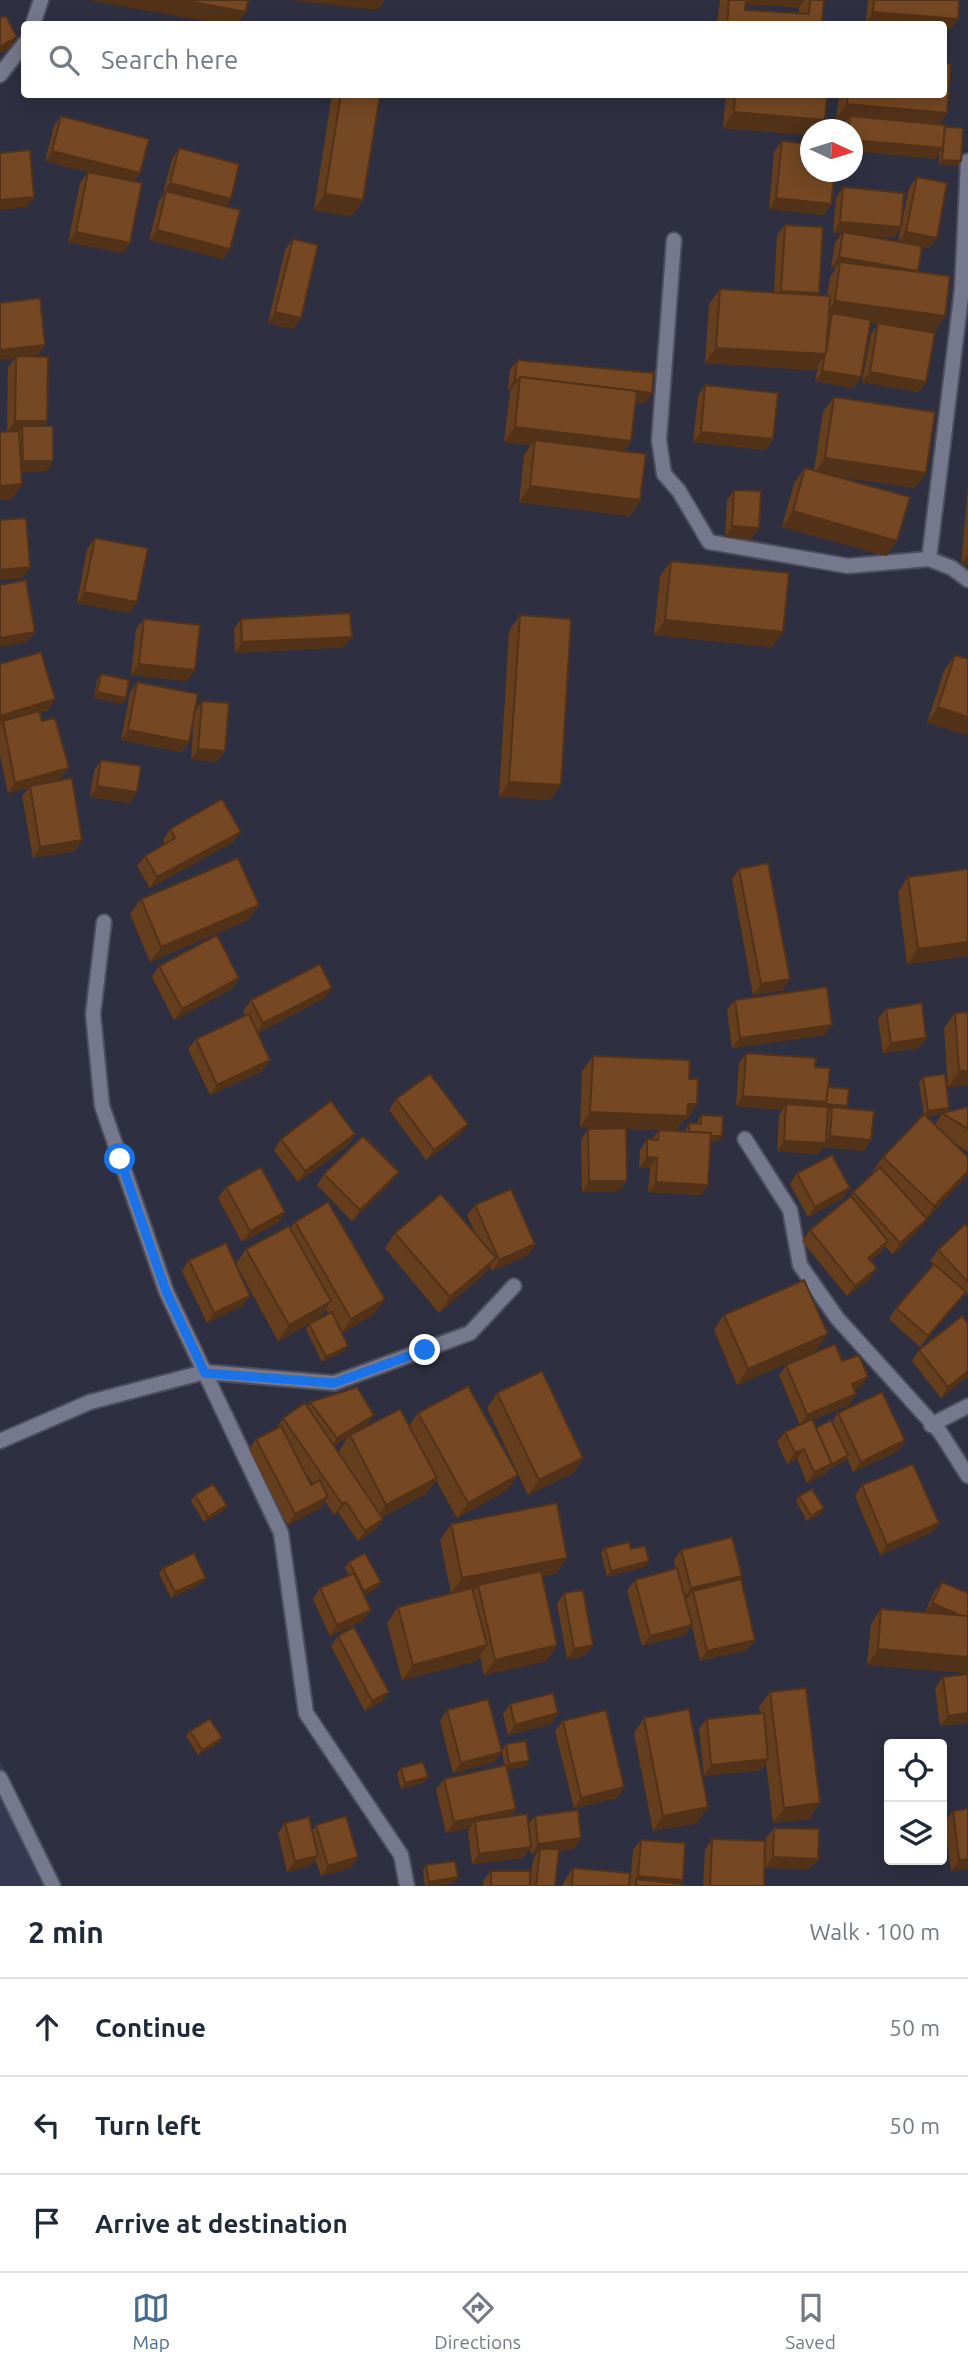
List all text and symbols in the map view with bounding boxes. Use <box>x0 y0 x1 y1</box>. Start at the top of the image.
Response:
search box <box>21 21 947 98</box>
icon: search <box>45 41 83 79</box>
text: Search here <box>101 45 238 74</box>
north arrow <box>800 119 863 182</box>
route start <box>104 1143 135 1174</box>
route end <box>409 1334 440 1365</box>
map controls <box>884 1739 947 1865</box>
button: locate <box>884 1739 947 1802</box>
button: layers <box>884 1802 947 1865</box>
text: 2 min <box>28 1915 104 1949</box>
text: Walk · 100 m <box>809 1919 940 1944</box>
icon: ahead <box>28 2008 66 2046</box>
text: Continue <box>95 2013 206 2042</box>
text: 50 m <box>889 2015 940 2040</box>
icon: left <box>28 2106 66 2144</box>
text: Turn left <box>95 2111 201 2140</box>
text: 50 m <box>889 2113 940 2138</box>
icon: arrive <box>28 2204 66 2242</box>
text: Arrive at destination <box>95 2209 348 2238</box>
tab: Map <box>132 2289 170 2353</box>
tab: Directions <box>434 2289 521 2353</box>
tab: Saved <box>785 2289 836 2353</box>

